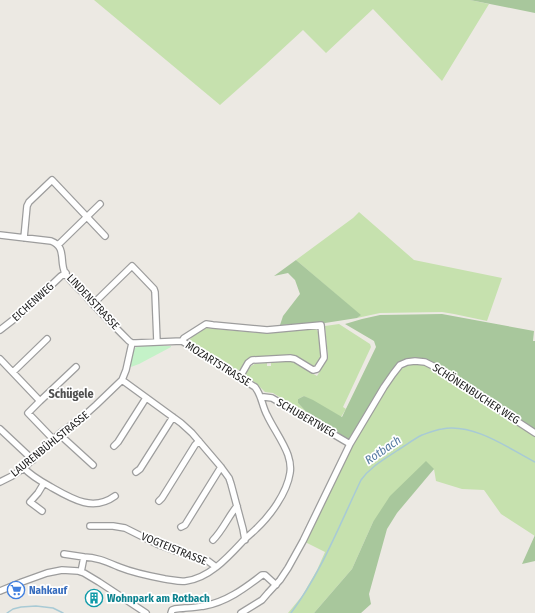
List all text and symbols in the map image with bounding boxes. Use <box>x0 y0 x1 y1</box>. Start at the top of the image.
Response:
street label: LINDENSTRASSE <box>64 272 122 332</box>
street label: EICHENWEG <box>9 280 57 324</box>
street label: MOZARTSTRASSE <box>183 339 253 389</box>
street label: SCHÖNENBUCHER WEG <box>430 361 522 427</box>
district label: Schügele <box>48 387 94 401</box>
street label: SCHUBERTWEG <box>274 396 338 440</box>
street label: LAURENBÜHLSTRASSE <box>8 409 92 479</box>
water label: Rotbach <box>362 433 404 467</box>
street label: VOGTEISTRASSE <box>139 530 209 568</box>
supermarket icon: Nahkauf <box>6 580 26 600</box>
place label: Nahkauf <box>29 584 68 597</box>
building icon: Wohnpark am Rotbach <box>84 588 104 608</box>
place label: Wohnpark am Rotbach <box>107 592 210 605</box>

